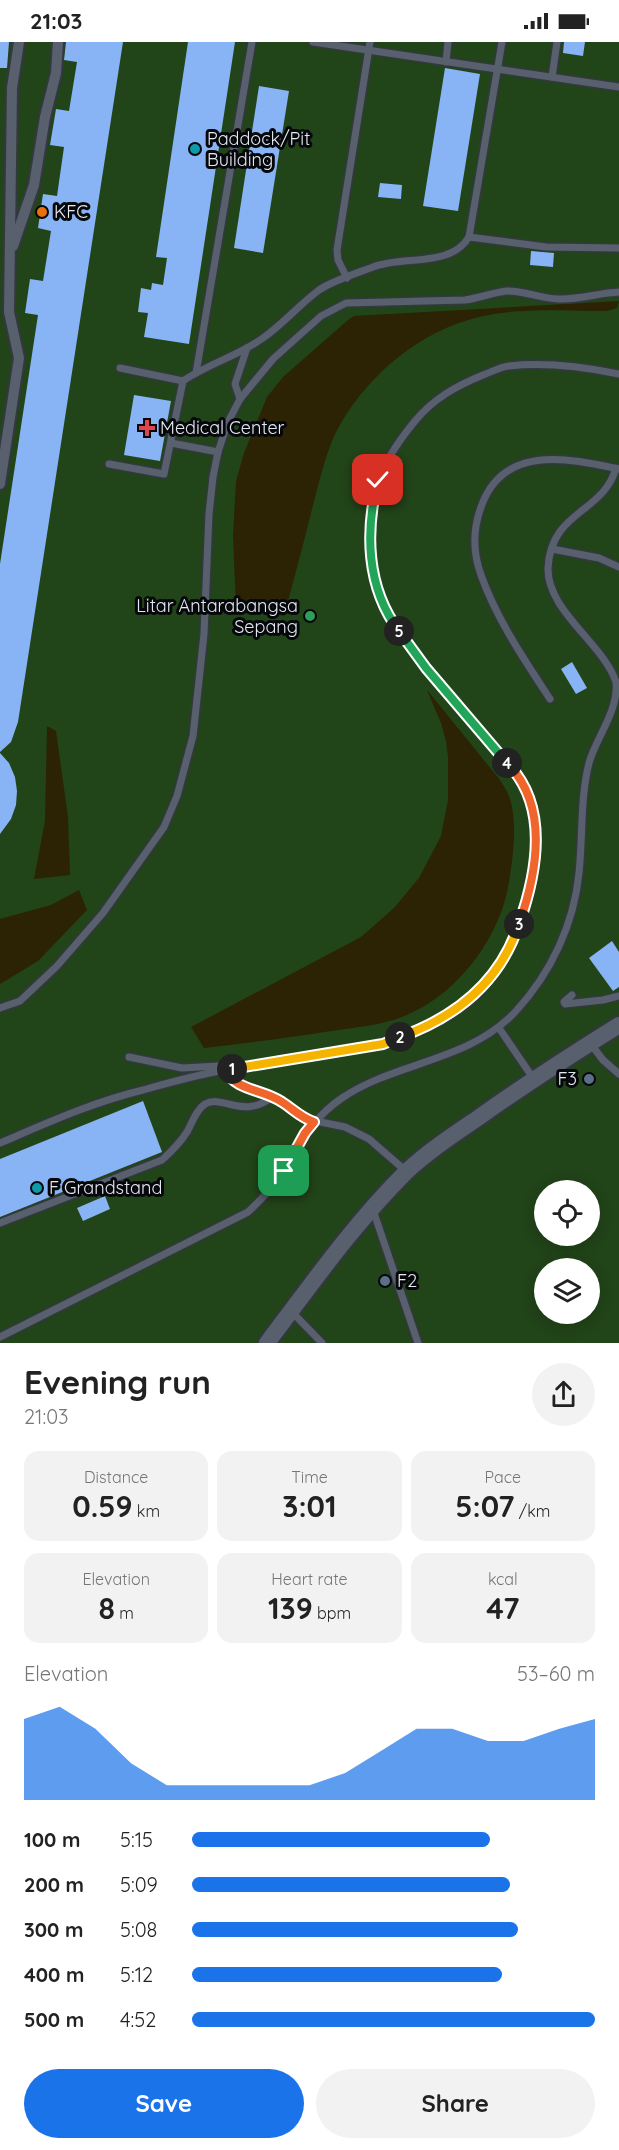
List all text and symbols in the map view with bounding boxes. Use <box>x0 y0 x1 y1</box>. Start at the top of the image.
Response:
text: 21:03 <box>30 7 82 35</box>
place label: Paddock/Pit Building <box>207 127 310 171</box>
marker: Paddock/Pit Building <box>188 142 202 156</box>
place label: KFC <box>54 200 88 223</box>
marker: KFC <box>35 205 49 219</box>
place label: Medical Center <box>160 416 285 439</box>
marker: Medical Center <box>138 419 156 437</box>
pin <box>352 454 403 505</box>
icon: check <box>361 463 394 496</box>
place label: Litar Antarabangsa Sepang <box>136 594 298 638</box>
marker: Litar Antarabangsa Sepang <box>303 609 317 623</box>
pin: 5 <box>384 616 414 646</box>
text: 5 <box>394 621 404 641</box>
pin: 4 <box>492 748 522 778</box>
text: 4 <box>502 753 512 773</box>
pin: 3 <box>504 909 534 939</box>
text: 3 <box>515 914 523 934</box>
pin: 2 <box>385 1022 415 1052</box>
text: 2 <box>395 1027 405 1047</box>
pin: 1 <box>217 1054 247 1084</box>
text: 1 <box>229 1059 235 1079</box>
place label: F3 <box>557 1067 577 1090</box>
marker: F3 <box>582 1072 596 1086</box>
pin <box>258 1145 309 1196</box>
icon: arrive <box>267 1154 300 1187</box>
place label: F Grandstand <box>49 1176 162 1199</box>
map controls <box>534 1180 600 1324</box>
button: locate <box>534 1180 600 1246</box>
marker: F Grandstand <box>30 1181 44 1195</box>
button: layers <box>534 1258 600 1324</box>
place label: F2 <box>397 1269 417 1292</box>
marker: F2 <box>378 1274 392 1288</box>
text: Evening run <box>24 1361 211 1402</box>
button: share <box>532 1363 595 1426</box>
text: 21:03 <box>24 1404 69 1429</box>
text: Distance <box>84 1467 148 1487</box>
text: Time <box>291 1467 328 1487</box>
text: Pace <box>485 1467 521 1487</box>
text: 0.59 <box>72 1487 133 1525</box>
text: 3:01 <box>282 1487 337 1525</box>
text: 5:07 <box>455 1487 514 1525</box>
text: km <box>133 1501 160 1521</box>
text: /km <box>514 1501 550 1521</box>
text: Elevation <box>82 1569 150 1589</box>
text: Heart rate <box>271 1569 348 1589</box>
text: kcal <box>488 1569 518 1589</box>
text: 8 <box>98 1589 115 1627</box>
text: 139 <box>268 1589 313 1627</box>
text: 47 <box>486 1589 519 1627</box>
text: m <box>115 1603 134 1623</box>
text: bpm <box>313 1603 351 1623</box>
text: Elevation <box>24 1661 108 1686</box>
text: 53–60 m <box>517 1661 595 1686</box>
text: 100 m <box>24 1827 80 1852</box>
text: 5:15 <box>120 1827 153 1852</box>
text: 200 m <box>24 1872 84 1897</box>
text: 5:09 <box>120 1872 158 1897</box>
text: 300 m <box>24 1917 83 1942</box>
text: 5:08 <box>120 1917 157 1942</box>
text: 400 m <box>24 1962 84 1987</box>
text: 5:12 <box>120 1962 153 1987</box>
text: 500 m <box>24 2007 84 2032</box>
text: 4:52 <box>120 2007 156 2032</box>
button: Save <box>24 2069 304 2138</box>
button: Share <box>316 2069 595 2138</box>

